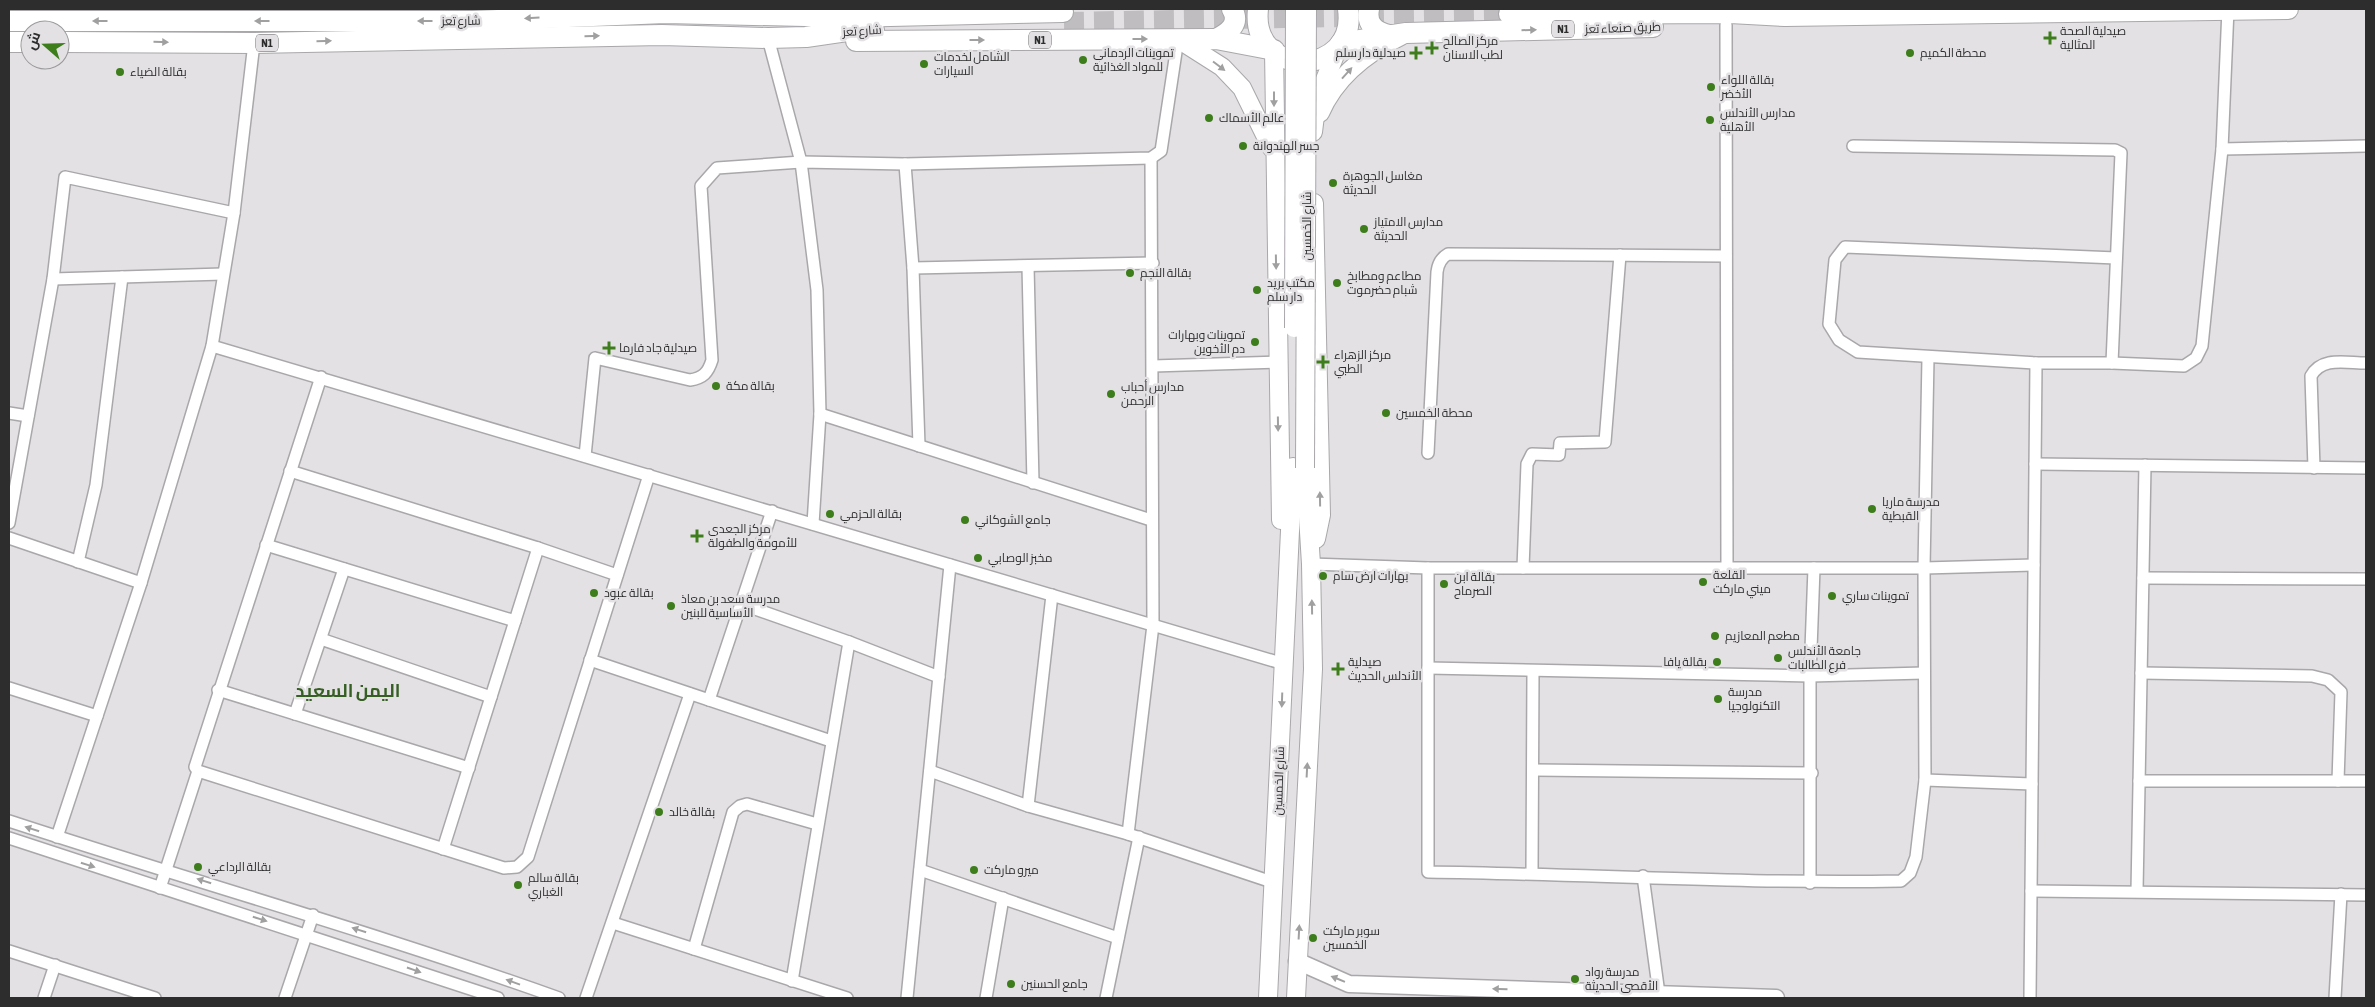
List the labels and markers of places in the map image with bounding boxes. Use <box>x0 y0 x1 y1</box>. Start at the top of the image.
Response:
place label: صيدلية الصحة المثالية <box>2060 24 2126 52</box>
marker: صيدلية الصحة المثالية <box>2044 32 2056 44</box>
place label: مركز الصالح لطب الاسنان <box>1443 34 1503 62</box>
marker: مركز الصالح لطب الاسنان <box>1425 41 1439 55</box>
place label: تموينات الردماني للمواد الغذائية <box>1093 46 1174 74</box>
place label: صيدلية دار سلم <box>1335 46 1406 61</box>
place label: محطة الكميم <box>1920 46 1986 61</box>
marker: صيدلية دار سلم <box>1410 47 1422 59</box>
marker: محطة الكميم <box>1904 47 1916 59</box>
place label: الشامل لخدمات السيارات <box>934 50 1010 78</box>
marker: تموينات الردماني للمواد الغذائية <box>1077 54 1089 66</box>
marker: الشامل لخدمات السيارات <box>918 58 930 70</box>
place label: بقالة الضياء <box>130 65 187 79</box>
marker: بقالة الضياء <box>114 66 126 78</box>
place label: بقالة اللواء الأخضر <box>1720 73 1774 101</box>
marker: بقالة اللواء الأخضر <box>1705 81 1717 93</box>
place label: مدارس الأندلس الأهلية <box>1720 106 1796 134</box>
place label: عالم الأسماك <box>1219 111 1284 126</box>
marker: عالم الأسماك <box>1203 112 1215 124</box>
marker: مدارس الأندلس الأهلية <box>1704 114 1716 126</box>
place label: جسر الهندوانة <box>1253 139 1319 153</box>
marker: جسر الهندوانة <box>1237 140 1249 152</box>
place label: مغاسل الجوهرة الحديثة <box>1343 169 1423 197</box>
marker: مغاسل الجوهرة الحديثة <box>1327 177 1339 189</box>
place label: مدارس الامتياز الحديثة <box>1373 215 1443 243</box>
marker: مدارس الامتياز الحديثة <box>1358 223 1370 235</box>
place label: بقالة النجم <box>1140 266 1192 281</box>
marker: بقالة النجم <box>1124 267 1136 279</box>
place label: مطاعم ومطابخ شبام حضرموت <box>1347 269 1421 298</box>
place label: مكتب بريد دار سلم <box>1267 276 1315 305</box>
marker: مطاعم ومطابخ شبام حضرموت <box>1331 277 1343 289</box>
marker: مكتب بريد دار سلم <box>1251 284 1263 296</box>
place label: تموينات وبهارات دم الأخوين <box>1168 328 1246 357</box>
marker: تموينات وبهارات دم الأخوين <box>1249 336 1261 348</box>
place label: صيدلية جاد فارما <box>619 341 697 355</box>
marker: صيدلية جاد فارما <box>603 342 615 354</box>
place label: مركز الزهراء الطبي <box>1334 348 1391 379</box>
marker: مركز الزهراء الطبي <box>1316 355 1330 369</box>
place label: بقالة مكة <box>726 379 775 393</box>
place label: مدارس أحباب الرحمن <box>1121 379 1184 408</box>
marker: بقالة مكة <box>710 380 722 392</box>
marker: مدارس أحباب الرحمن <box>1105 388 1117 400</box>
place label: محطة الخمسين <box>1396 406 1473 420</box>
marker: محطة الخمسين <box>1380 407 1392 419</box>
place label: مدرسة ماريا القبطية <box>1882 495 1940 523</box>
marker: مدرسة ماريا القبطية <box>1866 503 1878 515</box>
place label: بقالة الحزمي <box>840 507 902 524</box>
marker: بقالة الحزمي <box>824 508 836 520</box>
place label: جامع الشوكاني <box>975 513 1051 530</box>
marker: جامع الشوكاني <box>959 514 971 526</box>
place label: مركز الجعدي للأمومة والطفولة <box>708 522 797 550</box>
marker: مركز الجعدي للأمومة والطفولة <box>690 529 704 543</box>
place label: مخبز الوصابي <box>988 551 1052 568</box>
marker: مخبز الوصابي <box>972 552 984 564</box>
place label: القلعة ميني ماركت <box>1713 568 1771 599</box>
place label: بهارات ارض سام <box>1333 569 1408 584</box>
marker: بهارات ارض سام <box>1317 570 1329 582</box>
place label: بقالة ابن الصرماح <box>1454 570 1495 599</box>
marker: القلعة ميني ماركت <box>1697 576 1709 588</box>
marker: بقالة ابن الصرماح <box>1438 578 1450 590</box>
place label: بقالة عبود <box>604 586 654 600</box>
marker: بقالة عبود <box>588 587 600 599</box>
place label: تموينات ساري <box>1842 589 1910 606</box>
marker: تموينات ساري <box>1826 590 1838 602</box>
place label: مدرسة سعد بن معاذ الأساسية للبنين <box>681 592 780 620</box>
marker: مدرسة سعد بن معاذ الأساسية للبنين <box>665 600 677 612</box>
place label: مطعم المعازيم <box>1725 629 1800 644</box>
marker: مطعم المعازيم <box>1709 630 1721 642</box>
place label: جامعة الأندلس فرع الطالبات <box>1788 644 1861 673</box>
marker: جامعة الأندلس فرع الطالبات <box>1772 652 1784 664</box>
place label: صيدلية الأندلس الحديث <box>1348 655 1422 683</box>
place label: بقالة يافا <box>1663 655 1707 669</box>
marker: بقالة يافا <box>1711 656 1723 668</box>
marker: صيدلية الأندلس الحديث <box>1332 663 1344 675</box>
place label: مدرسة التكنولوجيا <box>1728 685 1780 713</box>
marker: مدرسة التكنولوجيا <box>1712 693 1724 705</box>
place label: بقالة خالد <box>669 805 715 819</box>
marker: بقالة خالد <box>653 806 665 818</box>
place label: بقالة الرداعي <box>208 860 271 877</box>
marker: بقالة الرداعي <box>192 861 204 873</box>
place label: ميرو ماركت <box>984 863 1039 877</box>
marker: ميرو ماركت <box>968 864 980 876</box>
place label: بقالة سالم الغباري <box>528 871 579 902</box>
marker: بقالة سالم الغباري <box>512 879 524 891</box>
place label: سوبر ماركت الخمسين <box>1323 924 1380 952</box>
marker: سوبر ماركت الخمسين <box>1307 932 1319 944</box>
place label: مدرسة رواد الأقصى الحديثة <box>1585 965 1658 993</box>
marker: مدرسة رواد الأقصى الحديثة <box>1569 973 1581 985</box>
place label: جامع الحسنين <box>1021 977 1088 992</box>
marker: جامع الحسنين <box>1005 978 1017 990</box>

